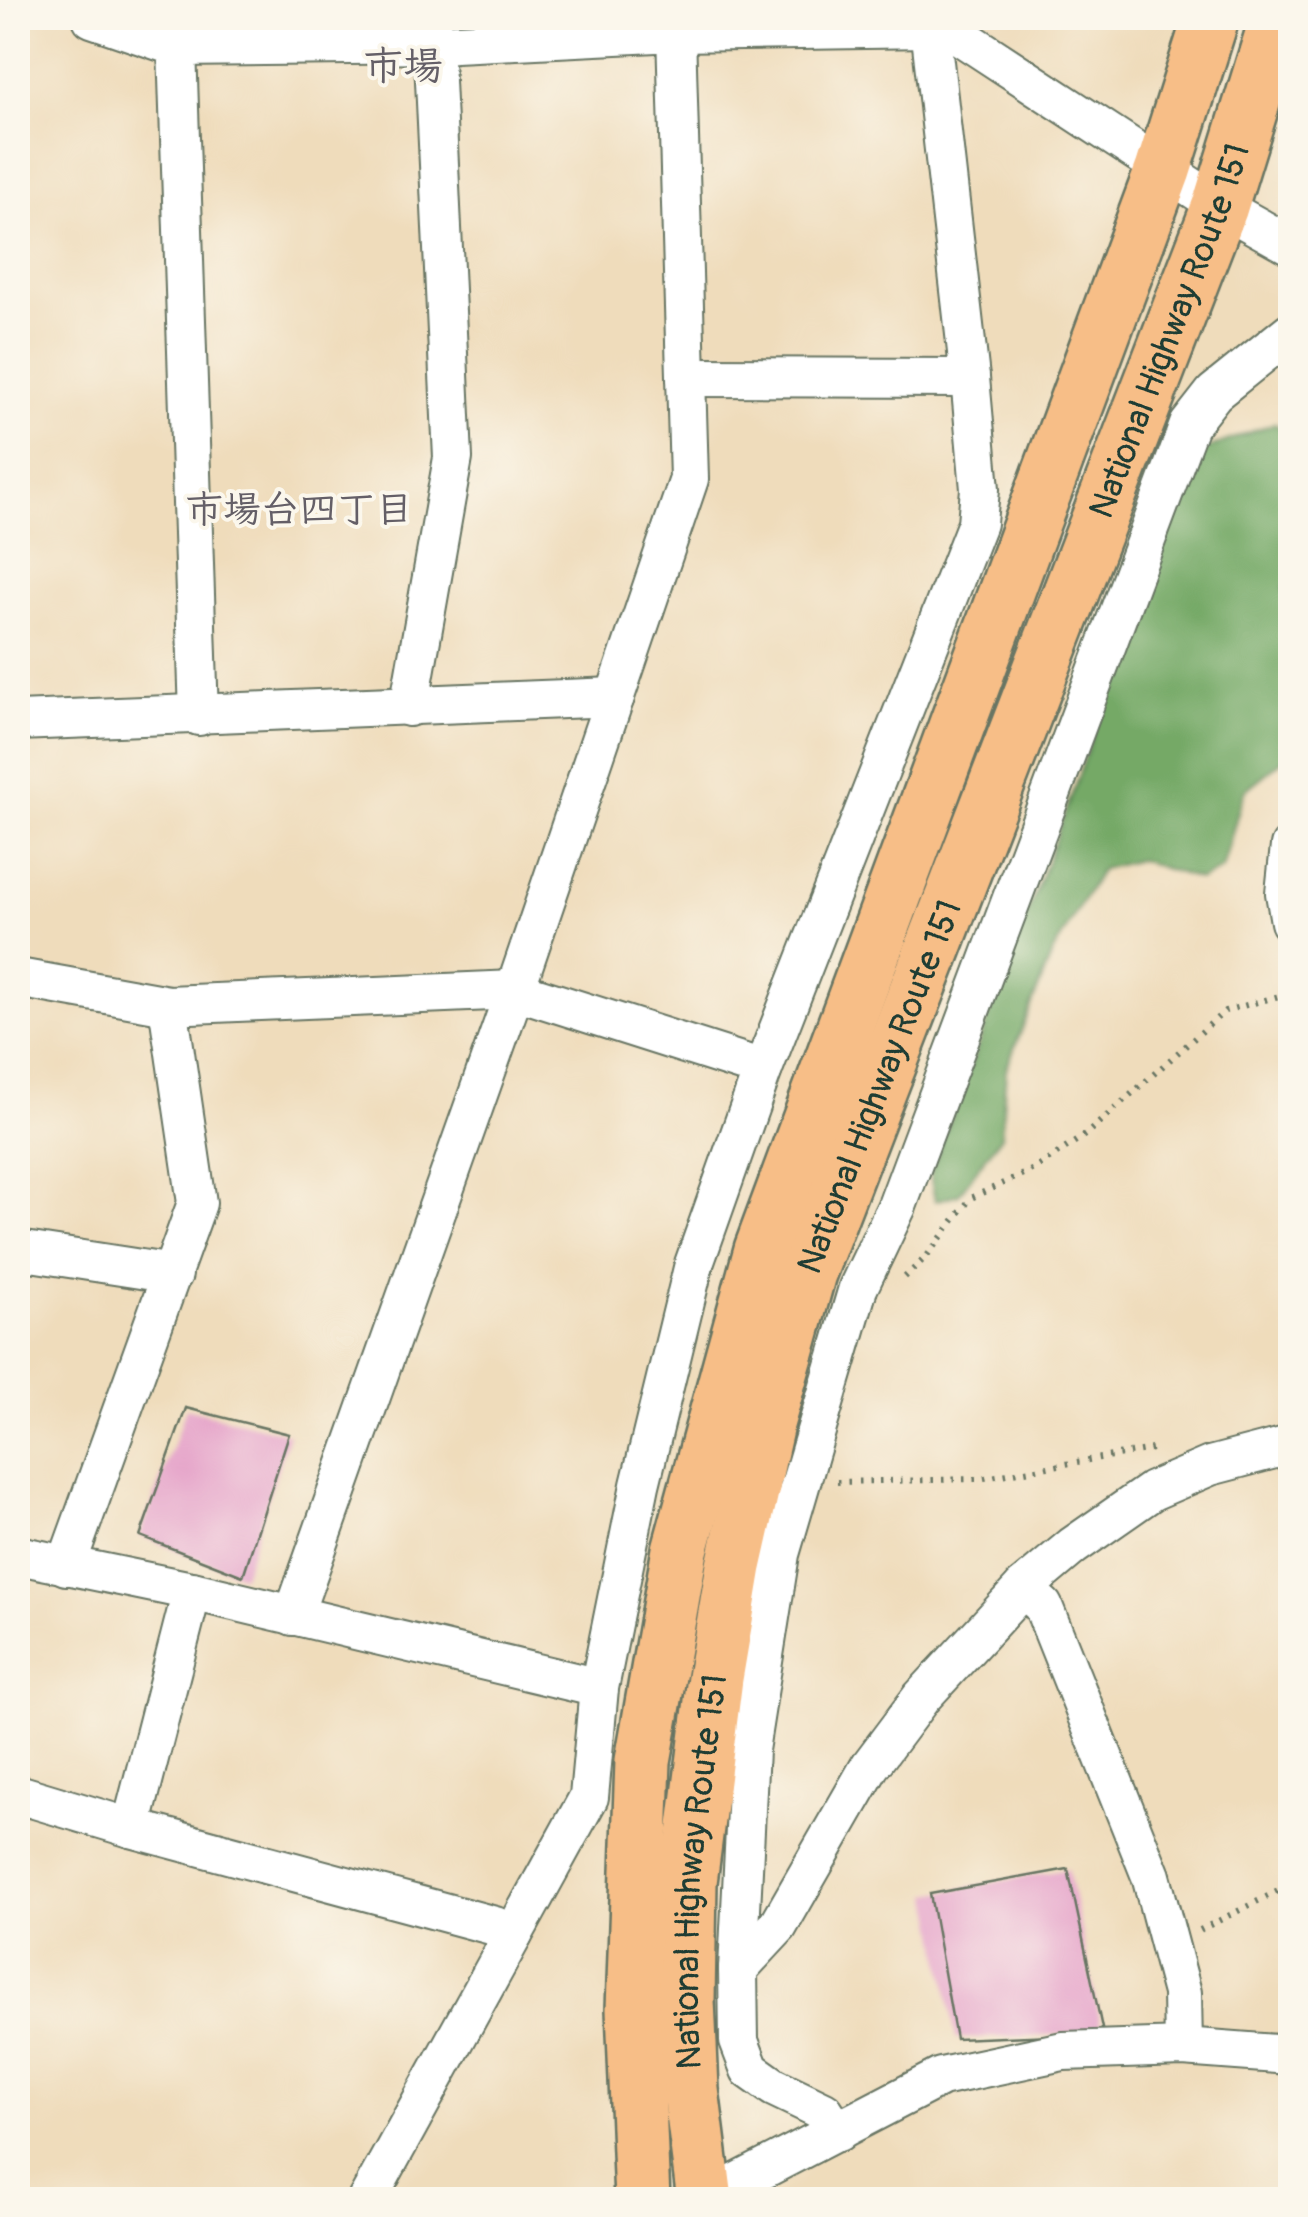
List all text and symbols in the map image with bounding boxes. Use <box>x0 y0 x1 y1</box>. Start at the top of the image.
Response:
district label: 市場 <box>363 42 443 91</box>
street label: National Highway Route 151 <box>1080 138 1260 524</box>
district label: 市場台四丁目 <box>185 486 413 534</box>
street label: National Highway Route 151 <box>788 894 972 1280</box>
street label: National Highway Route 151 <box>665 1671 737 2070</box>

